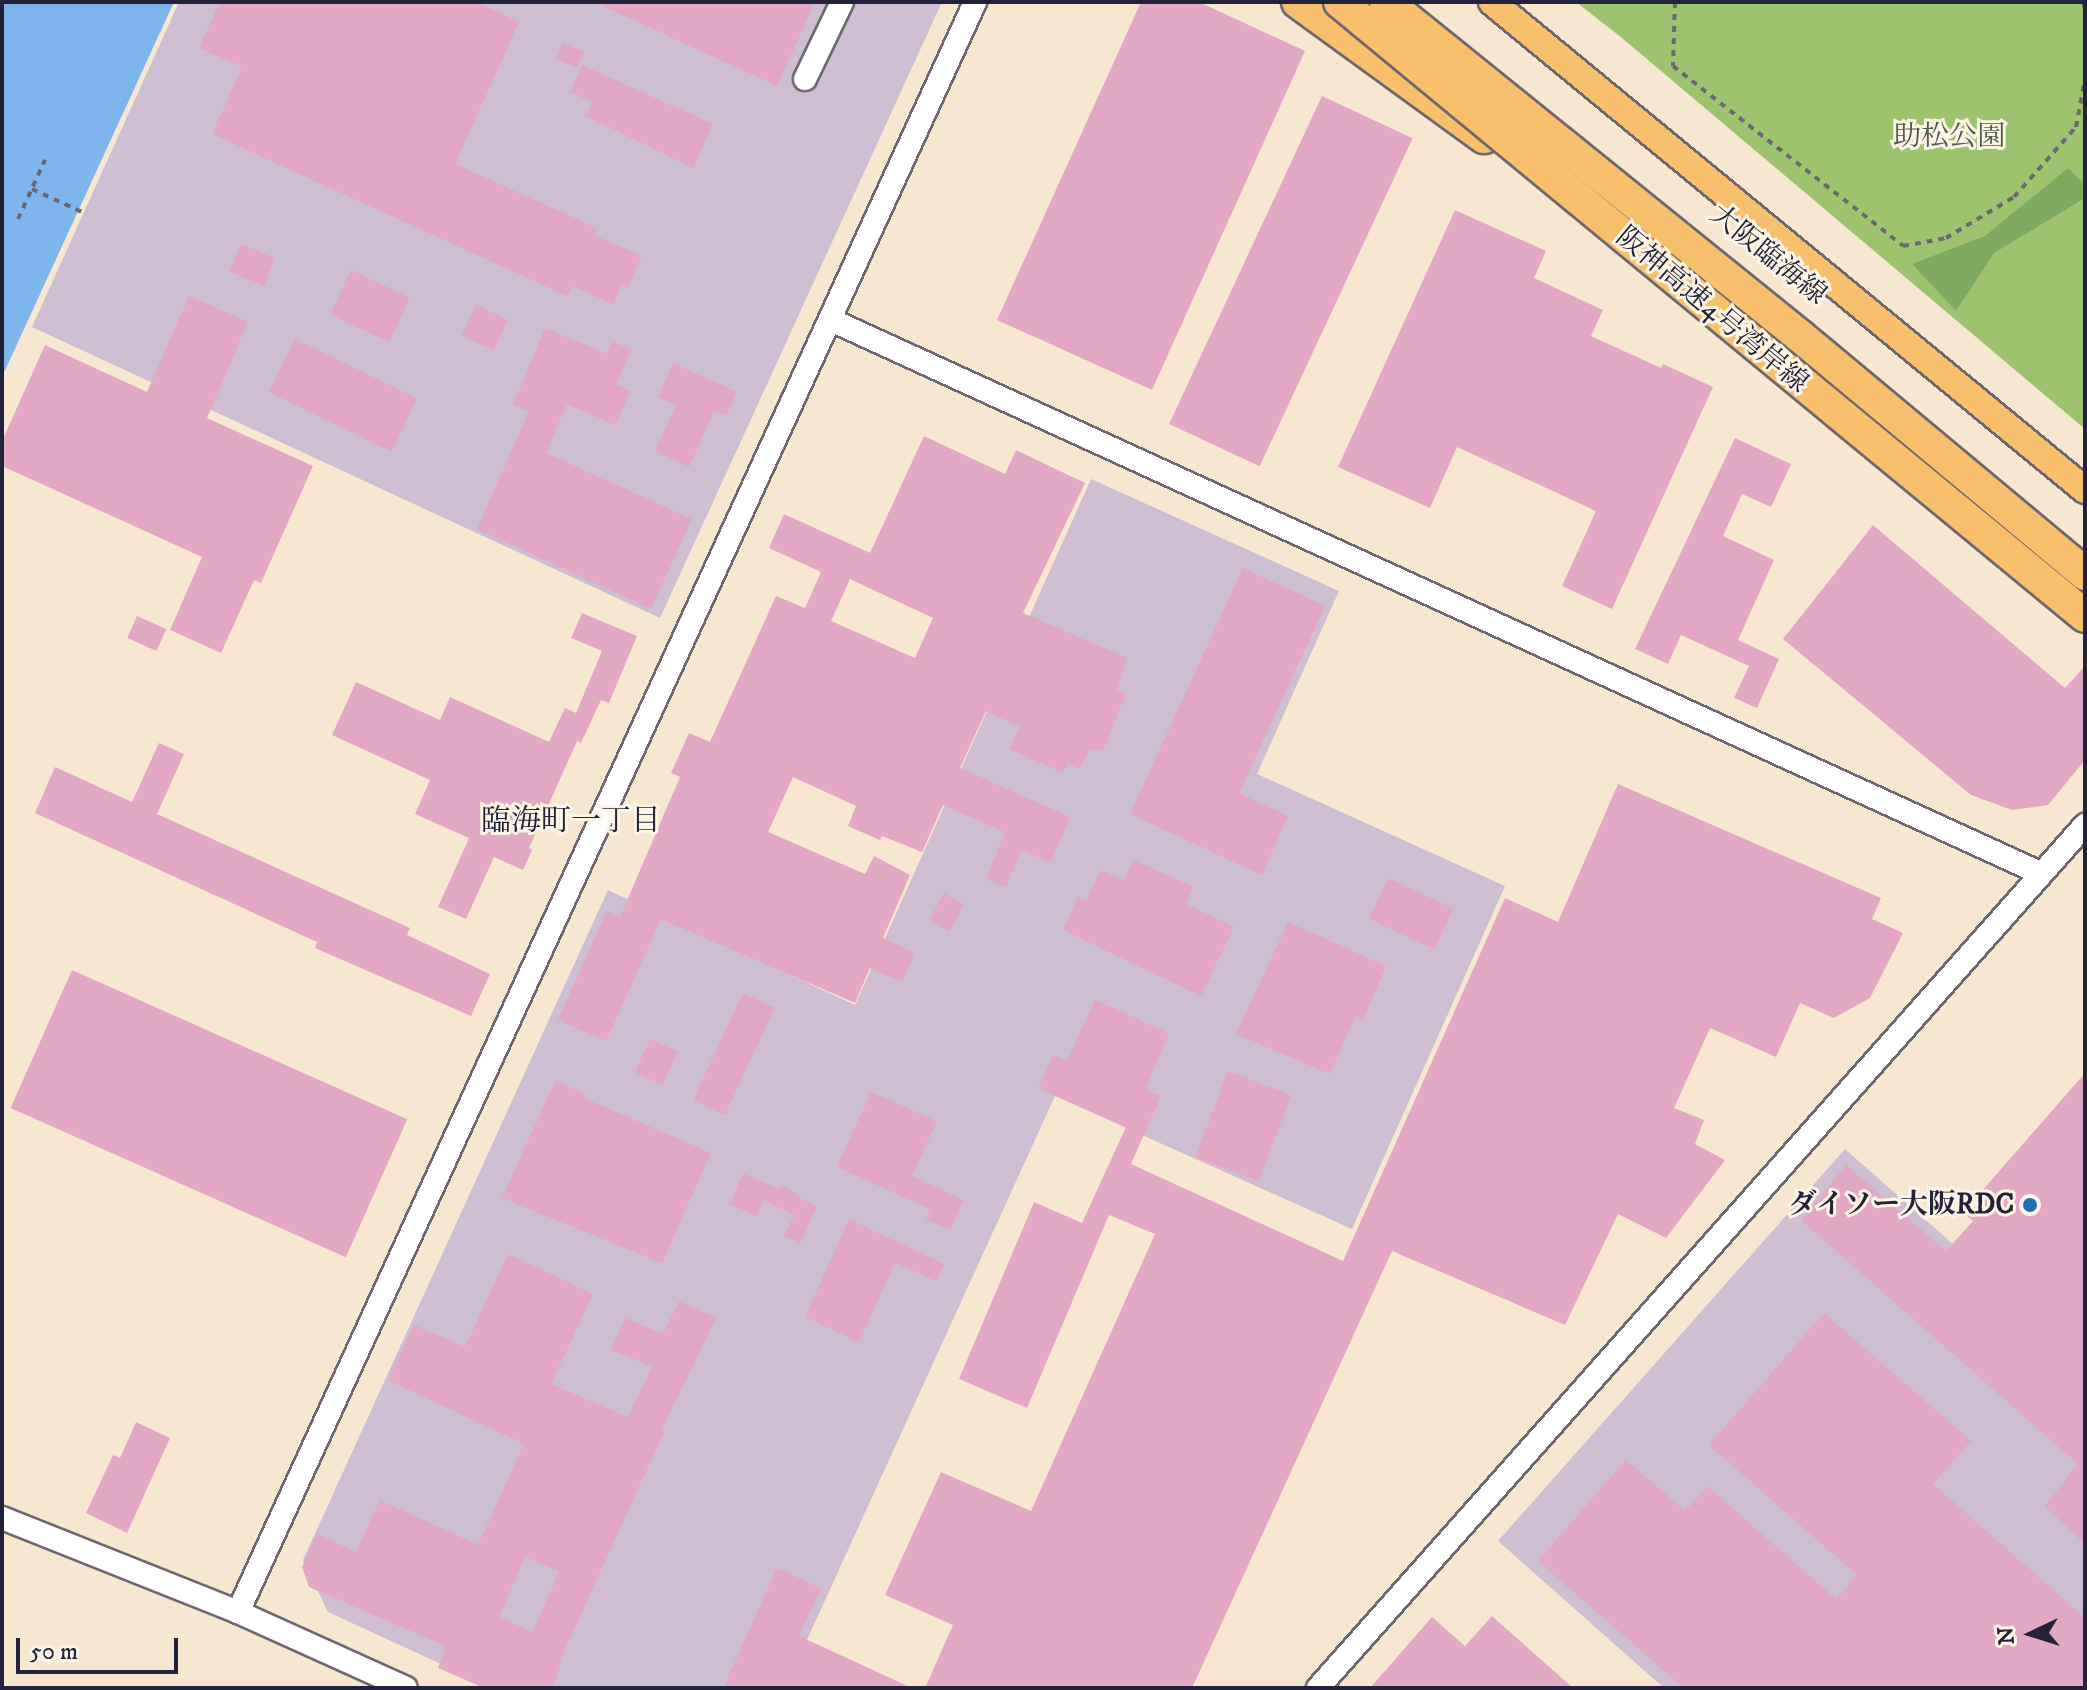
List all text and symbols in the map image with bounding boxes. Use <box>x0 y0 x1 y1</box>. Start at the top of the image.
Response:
park label: 助松公園 <box>1893 120 2005 154</box>
street label: 大阪臨海線 <box>1703 198 1833 312</box>
street label: 阪神高速4号湾岸線 <box>1609 220 1815 400</box>
district label: 臨海町一丁目 <box>481 804 661 840</box>
place label: ダイソー大阪RDC <box>1788 1188 2014 1222</box>
marker: ダイソー大阪RDC <box>2021 1196 2039 1214</box>
north arrow <box>1991 1594 2071 1674</box>
scale bar <box>20 1622 182 1672</box>
text: N <box>1992 1626 2021 1646</box>
text: 50 m <box>30 1637 78 1667</box>

